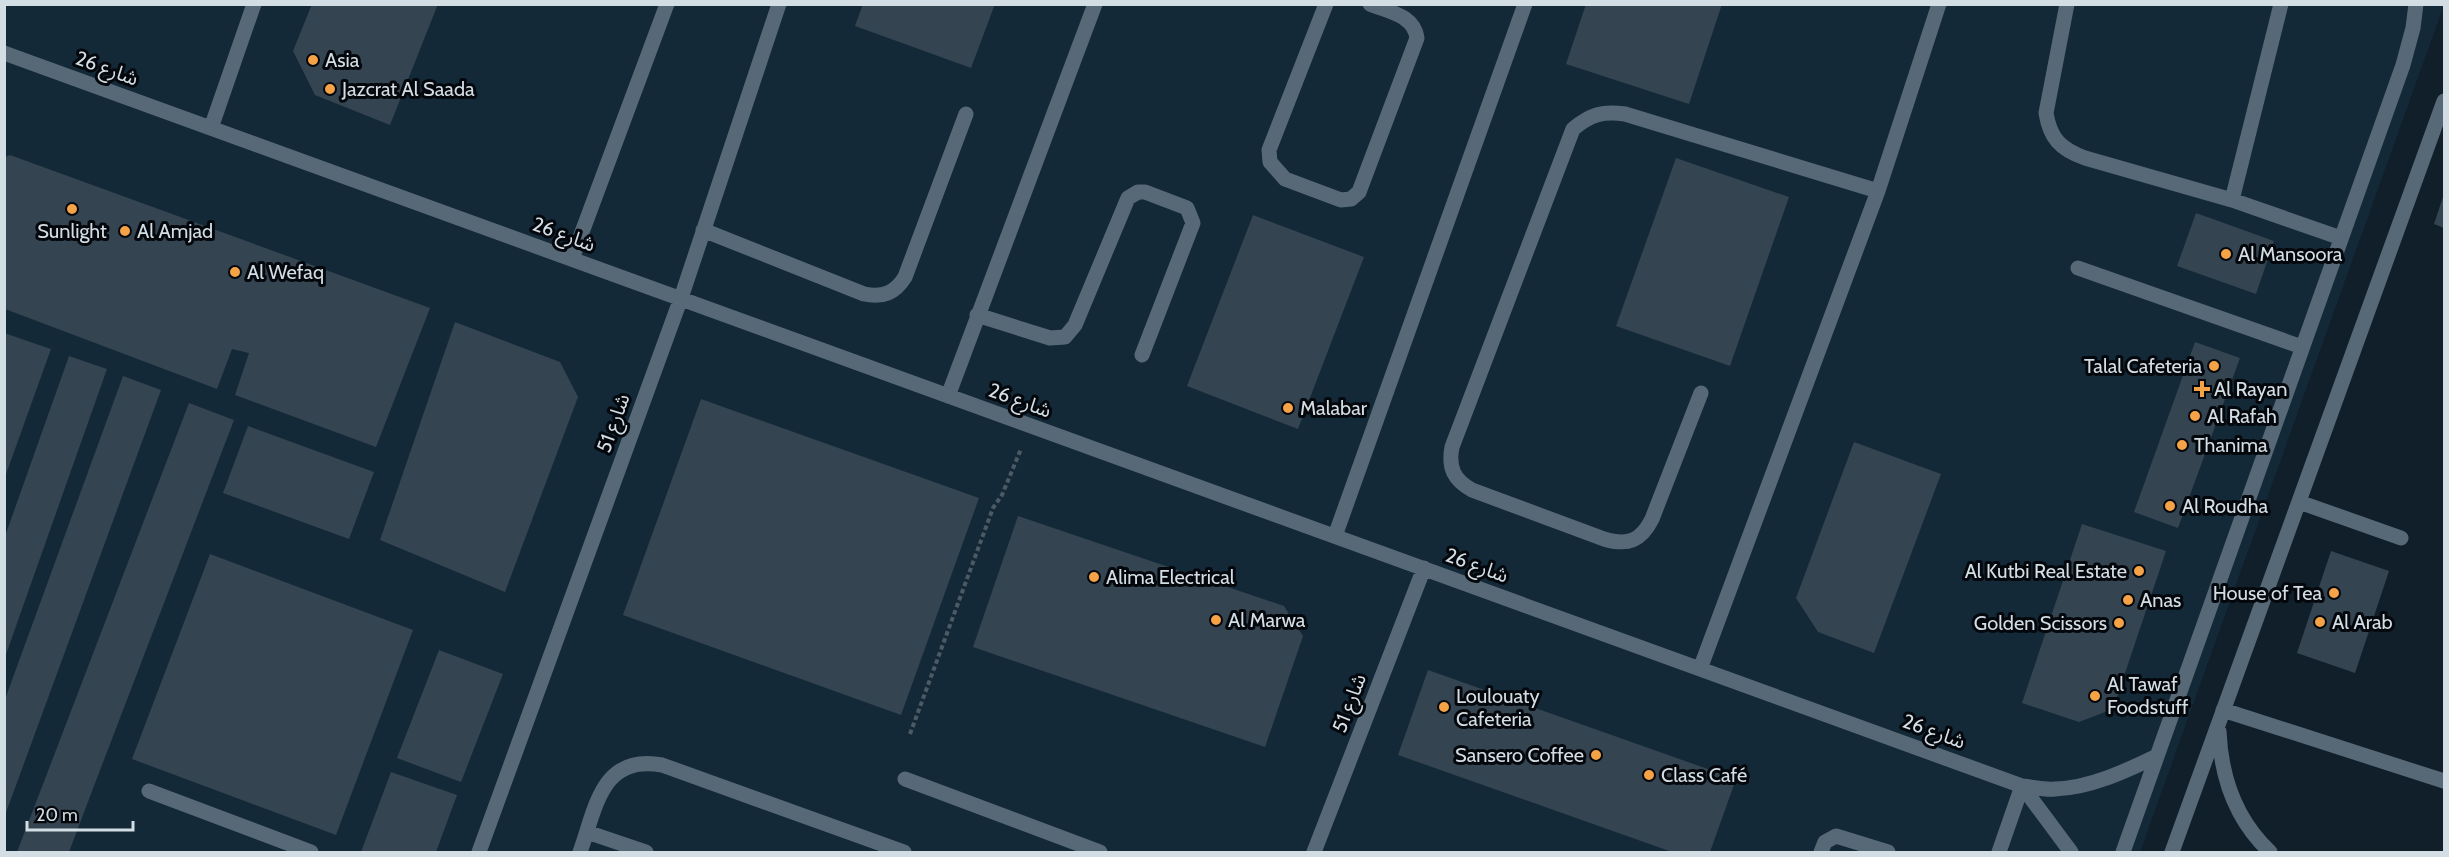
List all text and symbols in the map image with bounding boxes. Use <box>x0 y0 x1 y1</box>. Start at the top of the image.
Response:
street label: شارع 26 <box>71 46 142 93</box>
place label: Asia <box>325 48 360 72</box>
marker: Asia <box>306 53 320 67</box>
place label: Jazcrat Al Saada <box>341 77 475 101</box>
marker: Jazcrat Al Saada <box>323 82 337 96</box>
marker: Sunlight <box>65 202 79 216</box>
street label: شارع 26 <box>528 212 599 259</box>
place label: Sunlight <box>37 219 107 243</box>
place label: Al Amjad <box>137 219 213 243</box>
marker: Al Amjad <box>118 224 132 238</box>
place label: Al Mansoora <box>2238 242 2343 266</box>
marker: Al Mansoora <box>2219 247 2233 261</box>
place label: Al Wefaq <box>247 260 324 284</box>
marker: Al Wefaq <box>228 265 242 279</box>
place label: Talal Cafeteria <box>2084 354 2202 378</box>
marker: Talal Cafeteria <box>2207 359 2221 373</box>
place label: Al Rayan <box>2214 377 2287 401</box>
street label: شارع 26 <box>984 378 1055 425</box>
marker: Al Rayan <box>2195 382 2209 396</box>
street label: شارع 51 <box>591 390 637 457</box>
place label: Malabar <box>1300 396 1368 420</box>
marker: Malabar <box>1281 401 1295 415</box>
place label: Al Rafah <box>2207 404 2277 428</box>
marker: Al Rafah <box>2188 409 2202 423</box>
place label: Thanima <box>2194 433 2268 457</box>
marker: Thanima <box>2175 438 2189 452</box>
place label: Al Roudha <box>2182 494 2269 518</box>
marker: Al Roudha <box>2163 499 2177 513</box>
street label: شارع 26 <box>1441 543 1512 590</box>
place label: Al Kutbi Real Estate <box>1965 559 2127 583</box>
marker: Al Kutbi Real Estate <box>2132 564 2146 578</box>
place label: Alima Electrical <box>1106 565 1235 589</box>
marker: Alima Electrical <box>1087 570 1101 584</box>
place label: House of Tea <box>2213 581 2322 605</box>
marker: House of Tea <box>2327 586 2341 600</box>
place label: Anas <box>2140 588 2181 612</box>
marker: Anas <box>2121 593 2135 607</box>
place label: Al Marwa <box>1228 608 1306 632</box>
place label: Al Arab <box>2332 610 2393 634</box>
place label: Golden Scissors <box>1974 611 2107 635</box>
marker: Al Marwa <box>1209 613 1223 627</box>
marker: Al Arab <box>2313 615 2327 629</box>
marker: Golden Scissors <box>2112 616 2126 630</box>
street label: شارع 51 <box>1327 670 1374 737</box>
place label: Al Tawaf Foodstuff <box>2107 672 2189 719</box>
place label: Loulouaty Cafeteria <box>1456 684 1540 731</box>
marker: Al Tawaf Foodstuff <box>2088 689 2102 703</box>
marker: Loulouaty Cafeteria <box>1437 700 1451 714</box>
street label: شارع 26 <box>1898 709 1969 756</box>
place label: Sansero Coffee <box>1455 743 1584 767</box>
marker: Sansero Coffee <box>1589 748 1603 762</box>
place label: Class Café <box>1661 763 1747 787</box>
marker: Class Café <box>1642 768 1656 782</box>
scale bar <box>27 794 134 832</box>
text: 20 m <box>36 804 78 826</box>

